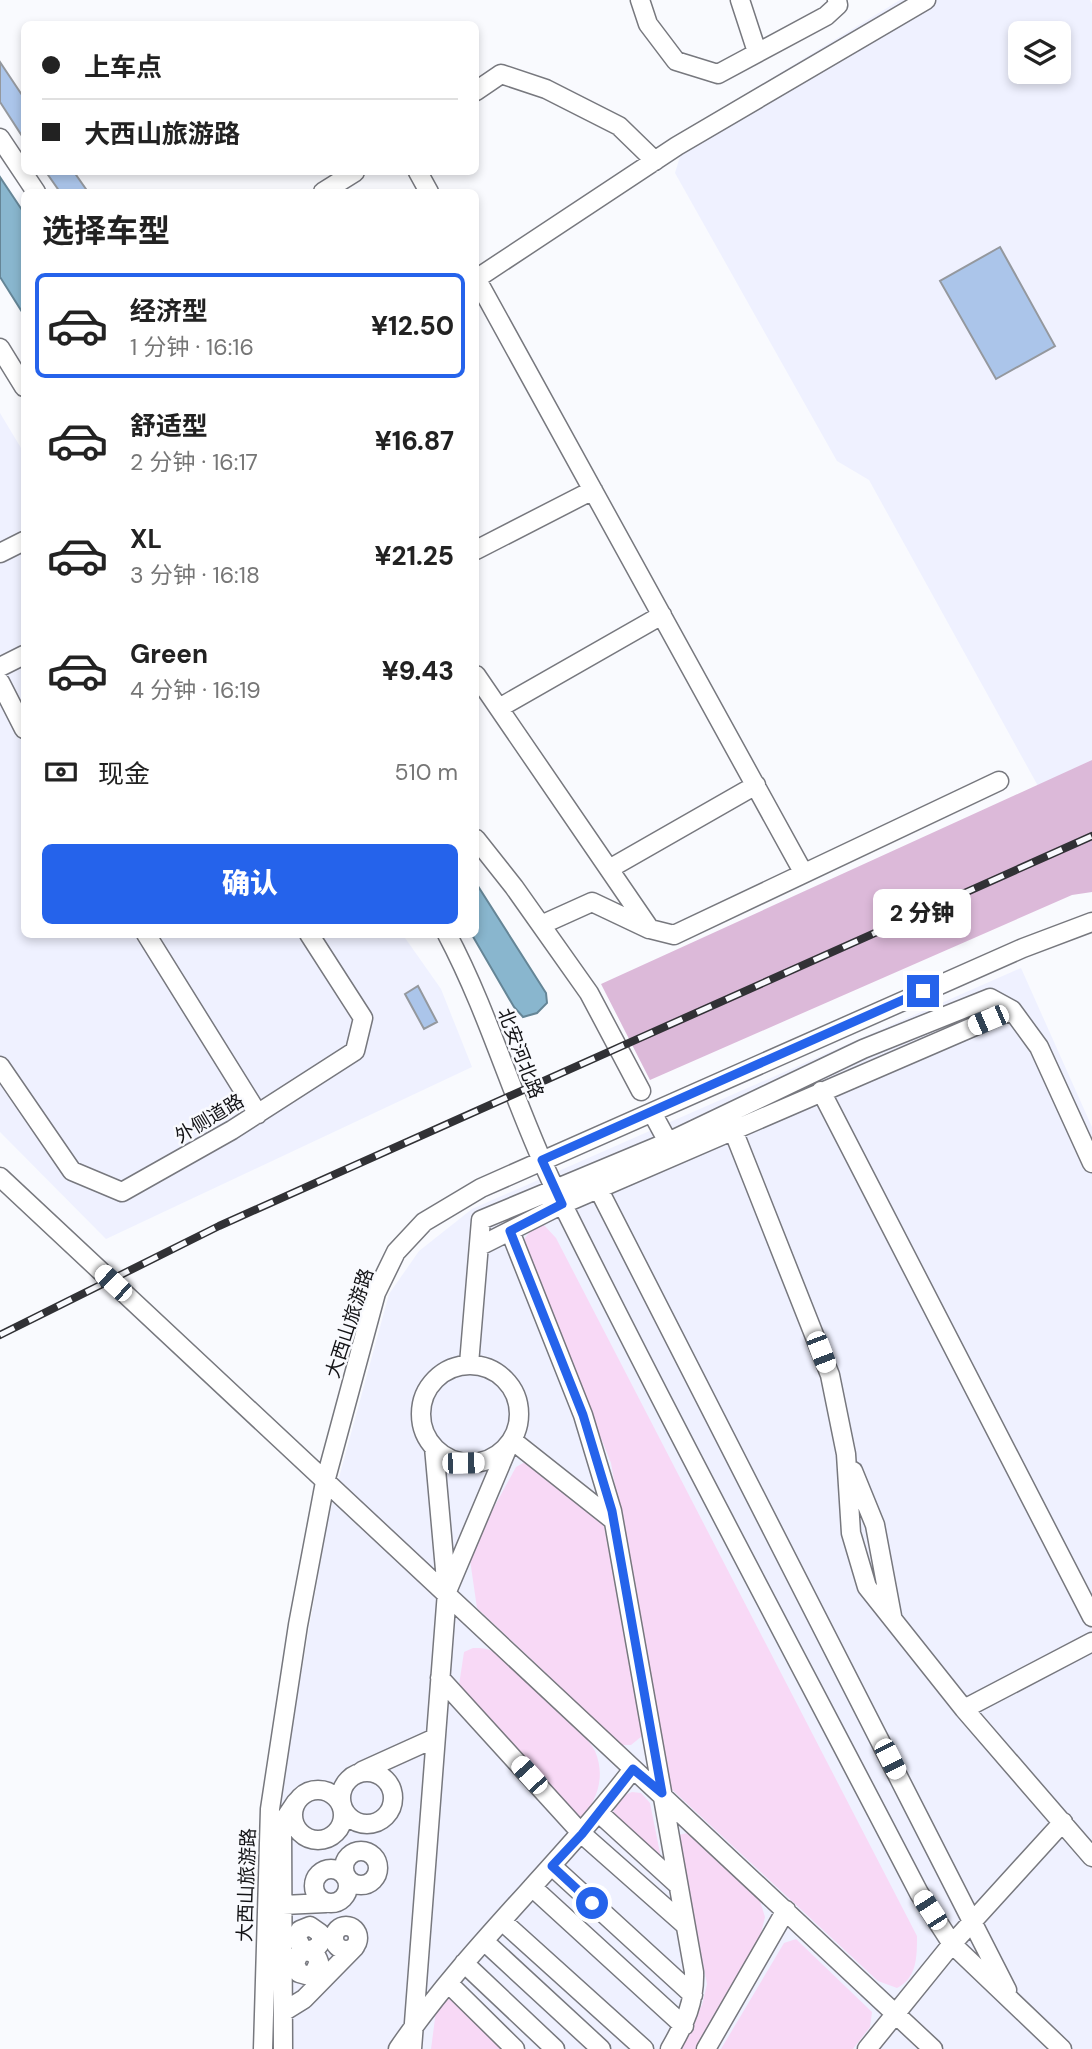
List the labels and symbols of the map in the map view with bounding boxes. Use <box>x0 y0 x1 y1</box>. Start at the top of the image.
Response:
callout: 2 分钟 <box>874 890 972 939</box>
route end <box>907 975 939 1007</box>
car <box>965 1002 1012 1038</box>
street label: 北安河北路 <box>492 1004 549 1102</box>
street label: 外侧道路 <box>170 1088 248 1149</box>
car <box>91 1261 136 1305</box>
street label: 大西山旅游路 <box>320 1265 379 1381</box>
car <box>804 1329 839 1375</box>
car <box>442 1452 485 1474</box>
car <box>872 1736 909 1782</box>
car <box>508 1752 551 1798</box>
street label: 大西山旅游路 <box>232 1828 261 1942</box>
route start <box>576 1887 608 1919</box>
car <box>910 1887 951 1933</box>

